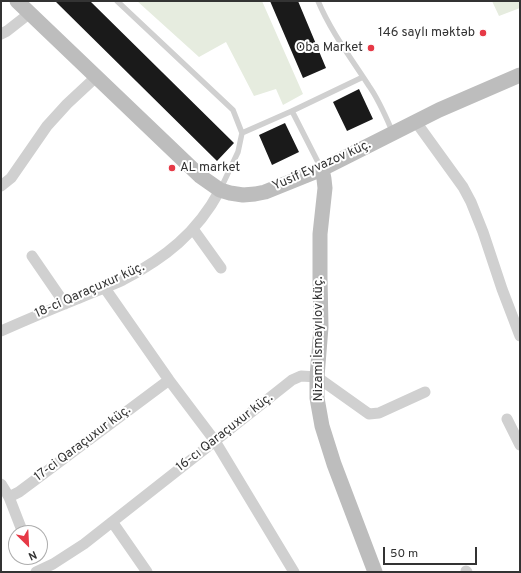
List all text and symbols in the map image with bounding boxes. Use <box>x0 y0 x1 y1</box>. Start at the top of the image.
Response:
place label: 146 saylı məktəb <box>378 25 475 41</box>
marker: 146 saylı məktəb <box>478 28 488 38</box>
place label: Oba Market <box>296 40 363 56</box>
marker: Oba Market <box>366 43 376 53</box>
street label: Yusif Eyvazov küç. <box>270 137 374 195</box>
place label: AL market <box>180 160 240 176</box>
marker: AL market <box>167 163 177 173</box>
street label: 18-ci Qaraçuxur küç. <box>33 260 147 322</box>
street label: Nizami İsmayılov küç. <box>311 276 327 402</box>
street label: 16-cı Qaraçuxur küç. <box>174 390 276 476</box>
street label: 17-ci Qaraçuxur küç. <box>32 403 134 485</box>
north arrow <box>8 525 48 565</box>
scale bar <box>385 539 479 565</box>
text: 50 m <box>390 546 418 562</box>
text: N <box>26 547 39 563</box>

